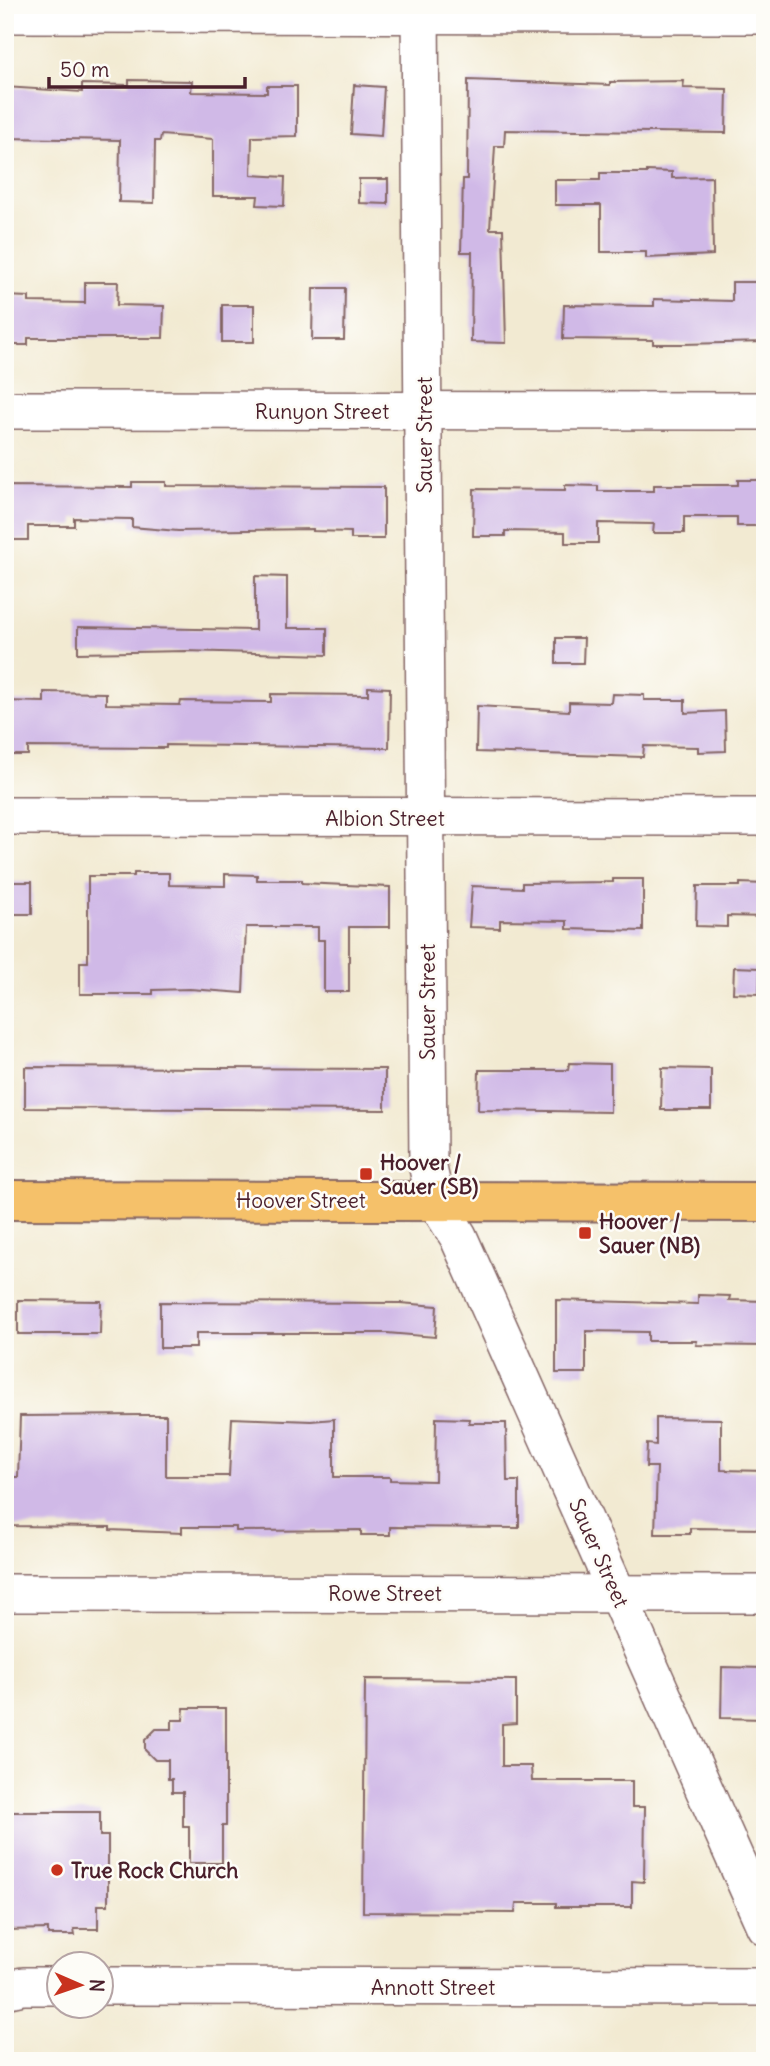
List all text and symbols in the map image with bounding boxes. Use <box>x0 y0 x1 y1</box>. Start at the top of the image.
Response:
scale bar <box>49 46 245 90</box>
text: 50 m <box>60 56 109 83</box>
street label: Sauer Street <box>411 377 438 493</box>
street label: Runyon Street <box>255 398 389 425</box>
street label: Albion Street <box>325 805 445 832</box>
street label: Sauer Street <box>414 944 441 1060</box>
place label: Hoover / Sauer (SB) <box>380 1149 478 1200</box>
marker: Hoover / Sauer (SB) <box>358 1166 374 1182</box>
street label: Hoover Street <box>236 1187 366 1214</box>
place label: Hoover / Sauer (NB) <box>599 1208 700 1259</box>
marker: Hoover / Sauer (NB) <box>577 1225 593 1241</box>
street label: Sauer Street <box>563 1494 635 1612</box>
street label: Rowe Street <box>328 1580 442 1607</box>
place label: True Rock Church <box>71 1857 238 1884</box>
marker: True Rock Church <box>49 1862 65 1878</box>
north arrow <box>46 1951 116 2021</box>
street label: Annott Street <box>371 1974 495 2001</box>
text: N <box>85 1979 109 1993</box>

